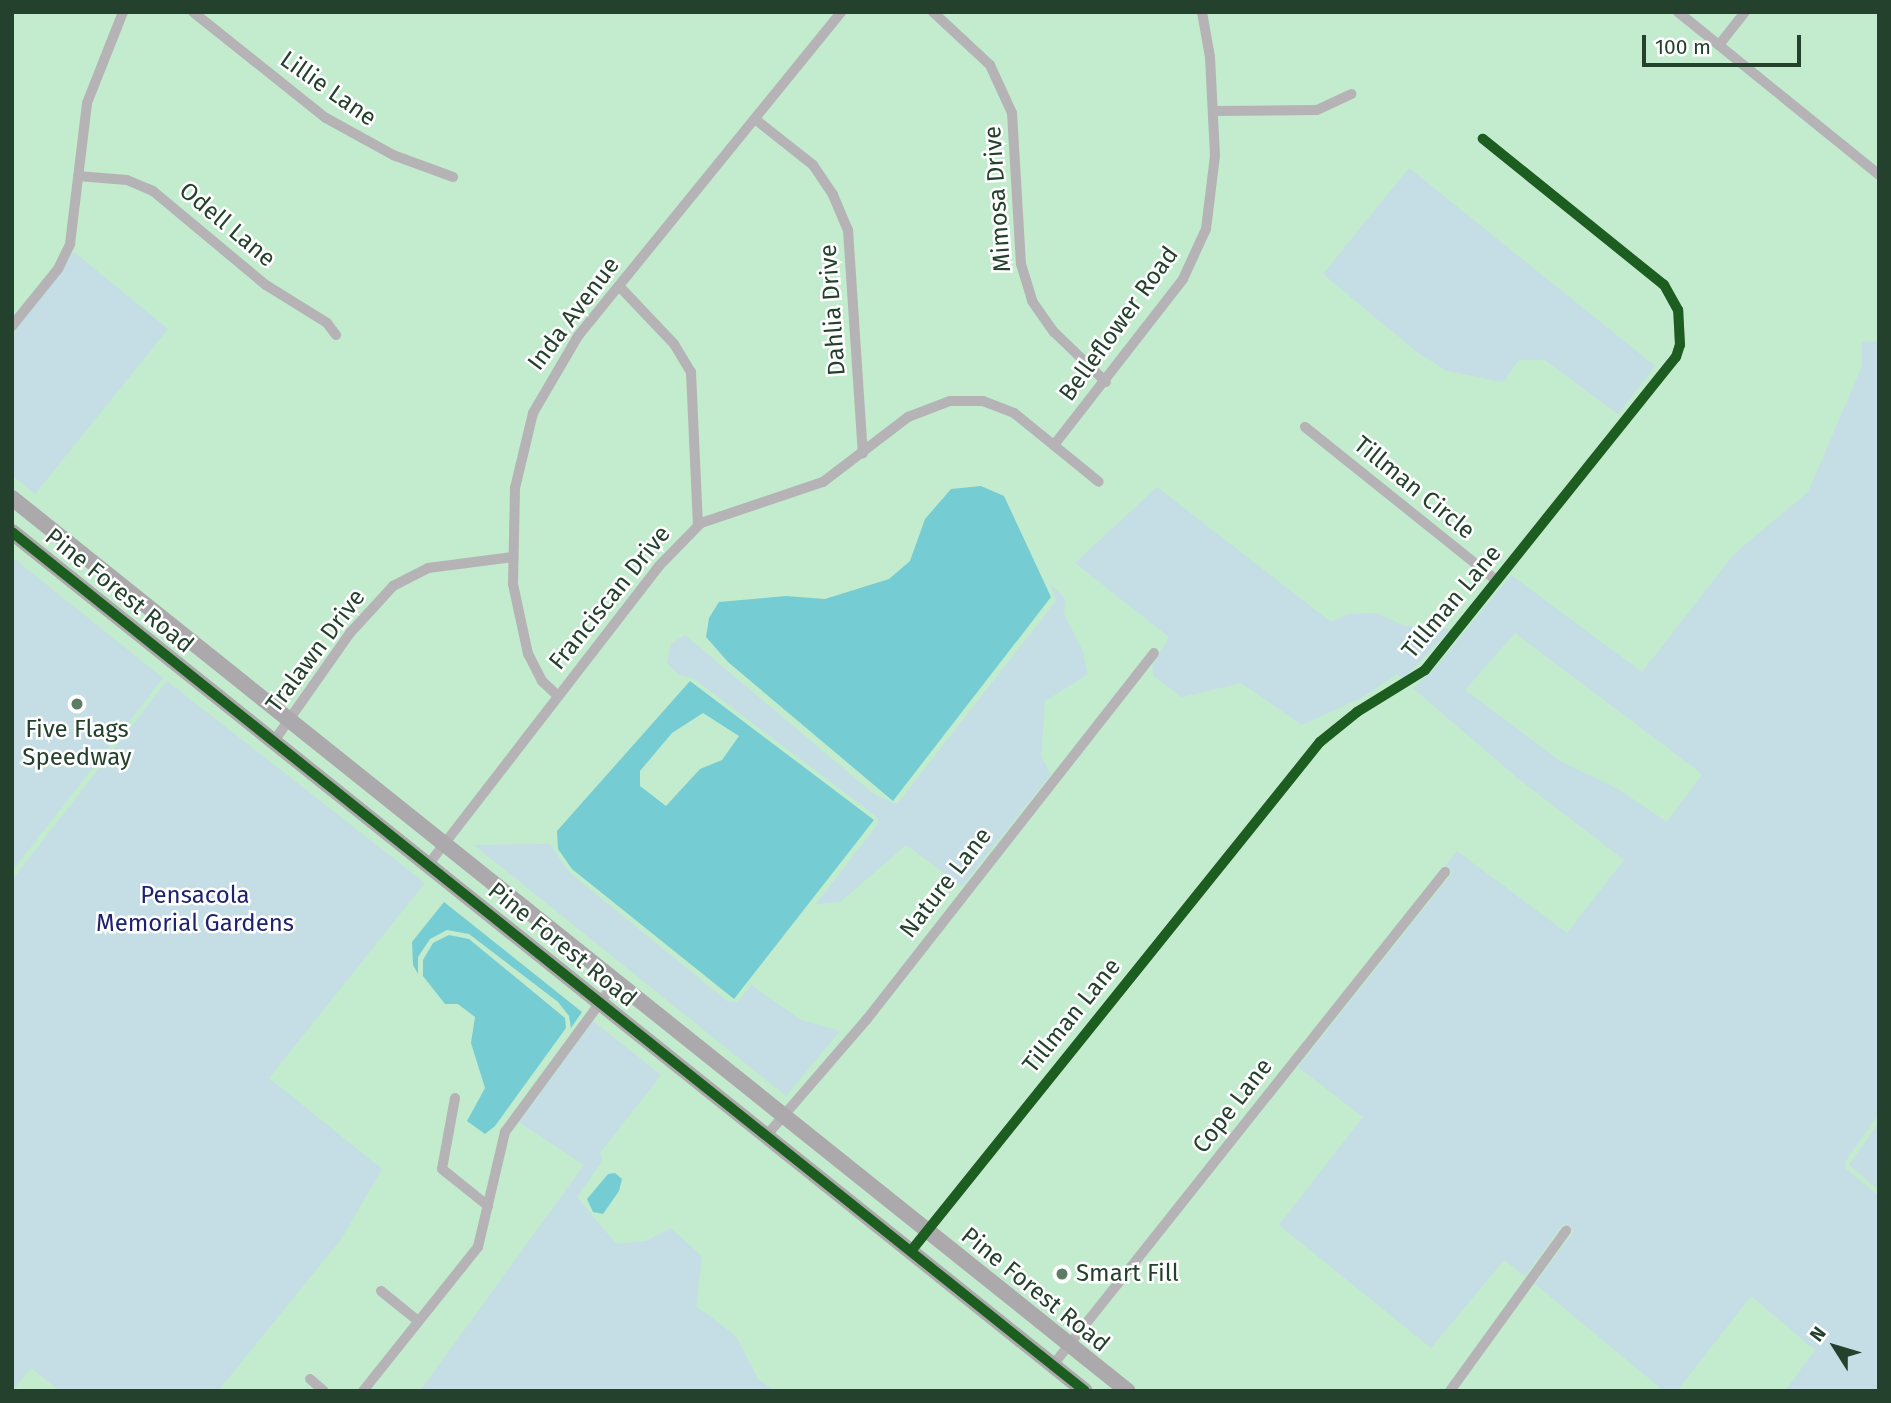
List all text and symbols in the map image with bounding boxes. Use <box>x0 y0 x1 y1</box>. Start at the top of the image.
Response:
scale bar <box>1646 21 1805 65</box>
text: 100 m <box>1655 34 1711 60</box>
street label: Lillie Lane <box>274 45 382 133</box>
street label: Mimosa Drive <box>979 125 1017 273</box>
street label: Odell Lane <box>173 177 281 273</box>
street label: Belleflower Road <box>1053 241 1185 407</box>
street label: Dahlia Drive <box>814 243 852 377</box>
street label: Inda Avenue <box>522 252 626 376</box>
street label: Tillman Circle <box>1348 430 1480 546</box>
street label: Franciscan Drive <box>543 520 677 676</box>
street label: Pine Forest Road <box>39 522 199 660</box>
street label: Tillman Lane <box>1396 539 1508 665</box>
street label: Tralawn Drive <box>260 584 372 718</box>
marker: Five Flags Speedway <box>69 696 85 712</box>
place label: Five Flags Speedway <box>22 716 132 772</box>
street label: Nature Lane <box>894 822 998 944</box>
street label: Pine Forest Road <box>482 876 642 1014</box>
park label: Pensacola Memorial Gardens <box>96 882 294 938</box>
street label: Tillman Lane <box>1017 953 1127 1079</box>
street label: Cope Lane <box>1187 1053 1279 1159</box>
street label: Pine Forest Road <box>955 1221 1115 1359</box>
place label: Smart Fill <box>1076 1260 1179 1288</box>
marker: Smart Fill <box>1054 1266 1070 1282</box>
north arrow <box>1800 1312 1870 1382</box>
text: N <box>1805 1322 1831 1346</box>

